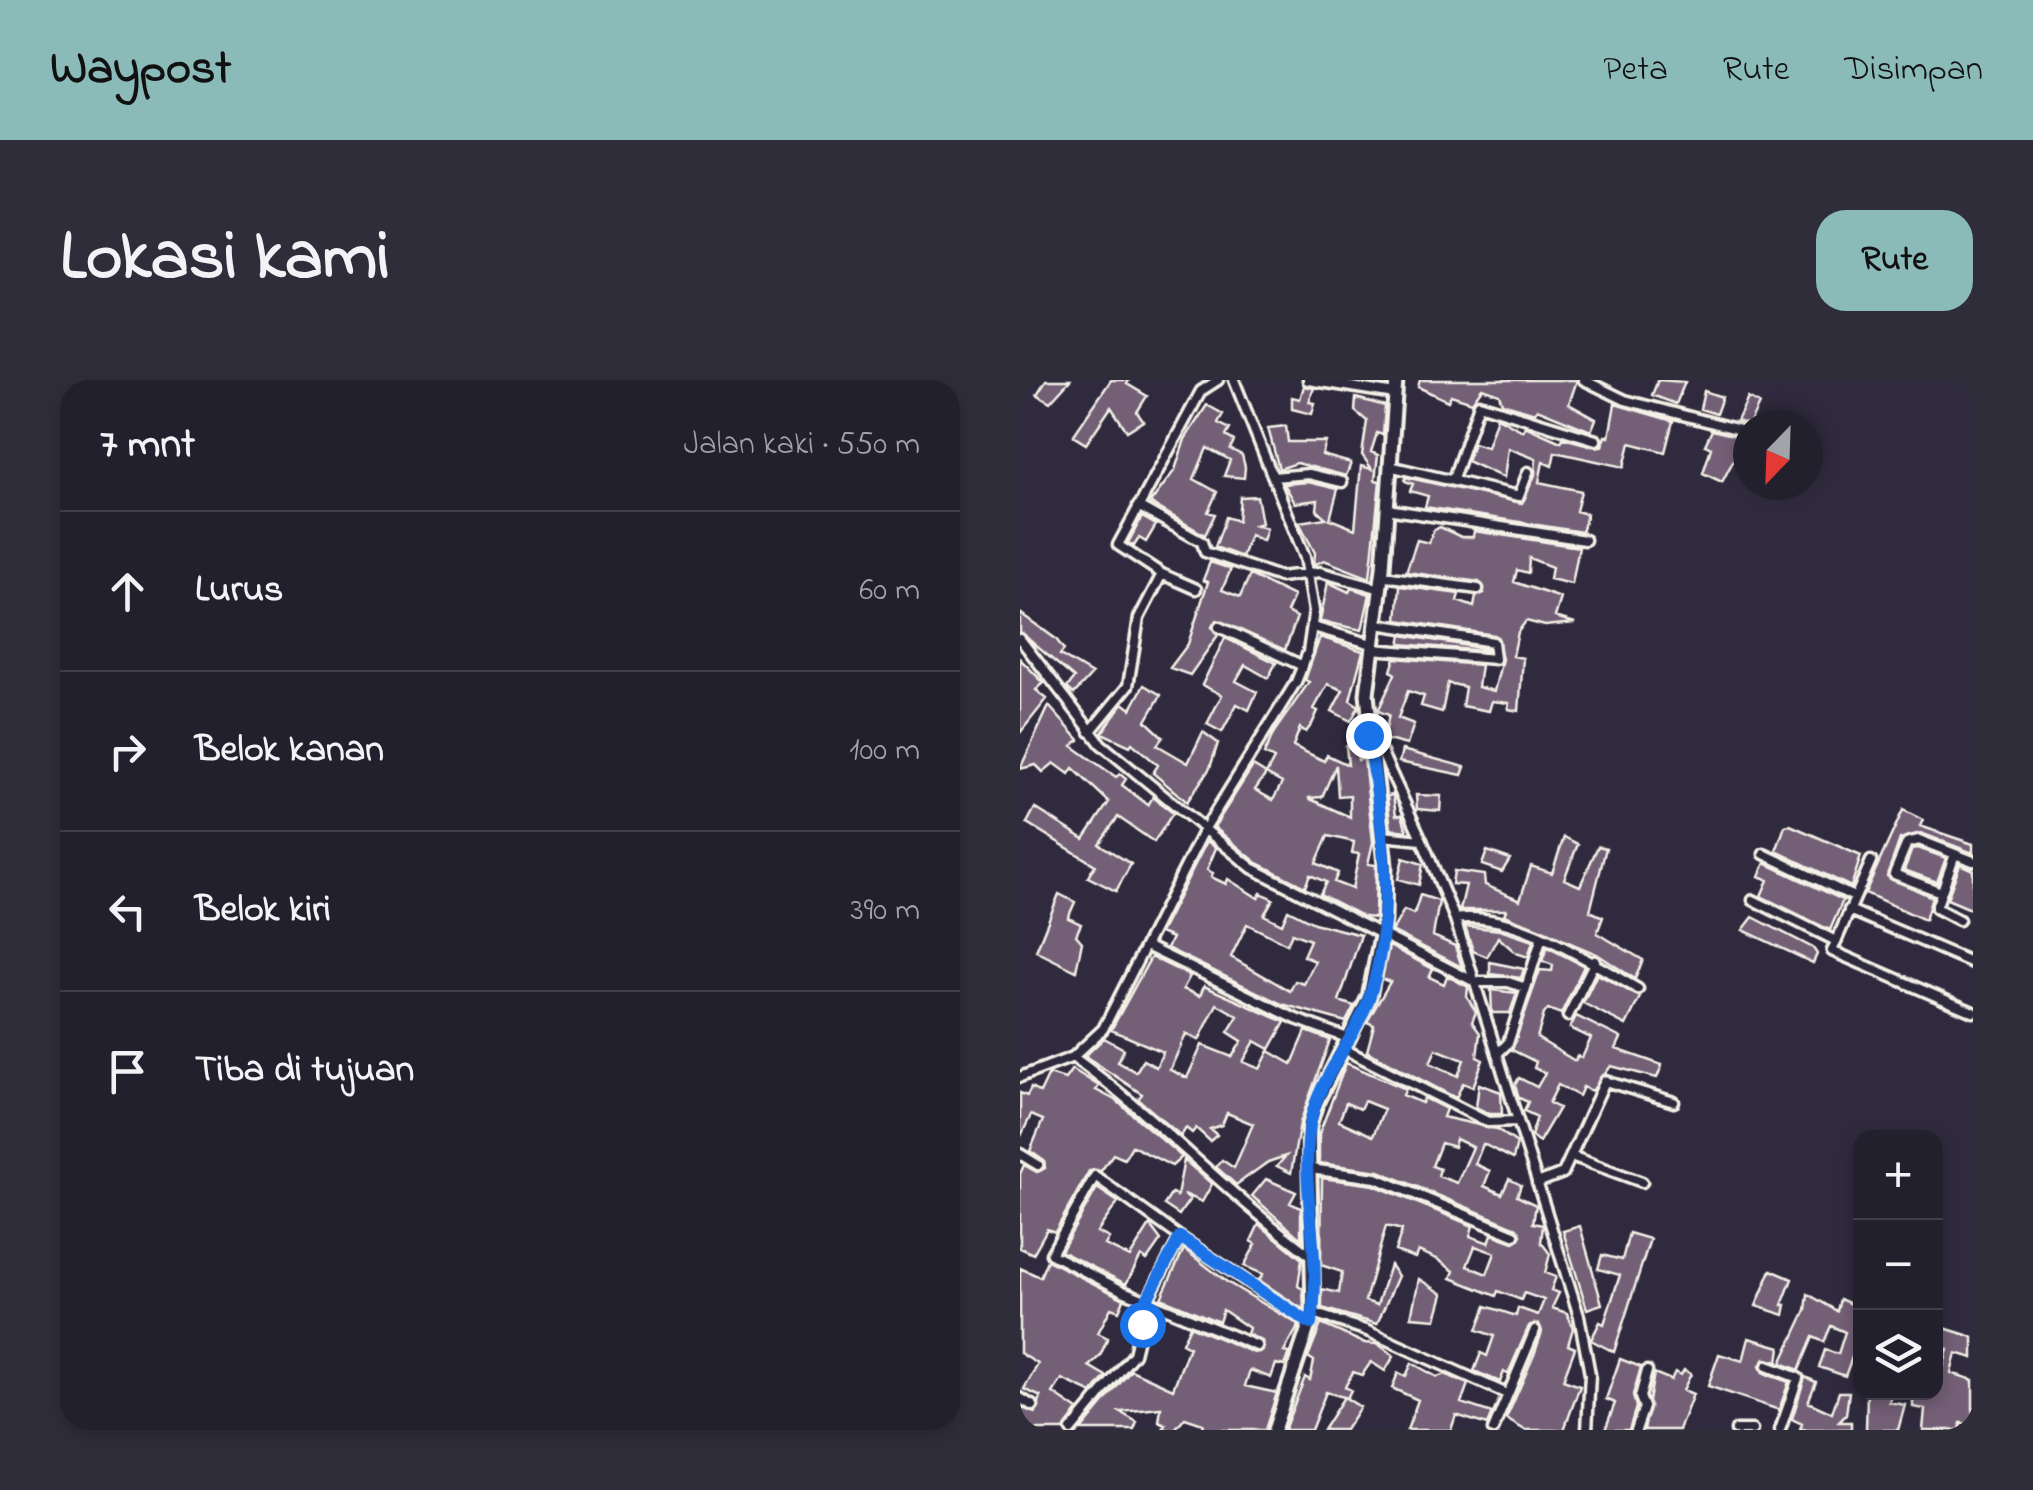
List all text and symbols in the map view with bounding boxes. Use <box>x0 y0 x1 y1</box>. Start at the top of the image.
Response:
text: Waypost <box>50 35 231 105</box>
text: Peta <box>1603 45 1668 96</box>
text: Rute <box>1723 45 1790 96</box>
text: Disimpan <box>1845 45 1983 96</box>
text: Lokasi kami <box>60 209 390 311</box>
button: Rute <box>1816 210 1973 311</box>
north arrow <box>1733 410 1823 500</box>
text: 7 mnt <box>100 415 195 476</box>
text: Jalan kaki · 550 m <box>684 422 920 469</box>
text: Lurus <box>195 563 283 619</box>
icon: ahead <box>100 564 155 619</box>
text: 60 m <box>859 568 920 615</box>
route end <box>1346 713 1392 759</box>
text: Belok kanan <box>195 723 384 779</box>
icon: right <box>100 724 155 779</box>
text: 100 m <box>849 728 920 775</box>
text: Belok kiri <box>195 883 331 939</box>
icon: left <box>100 884 155 939</box>
text: 390 m <box>850 888 920 935</box>
text: Tiba di tujuan <box>195 1043 414 1099</box>
icon: arrive <box>100 1044 155 1099</box>
map controls <box>1853 1130 1943 1400</box>
button: + <box>1853 1130 1943 1220</box>
button: − <box>1853 1220 1943 1310</box>
route start <box>1120 1302 1166 1348</box>
button: layers <box>1853 1310 1943 1400</box>

